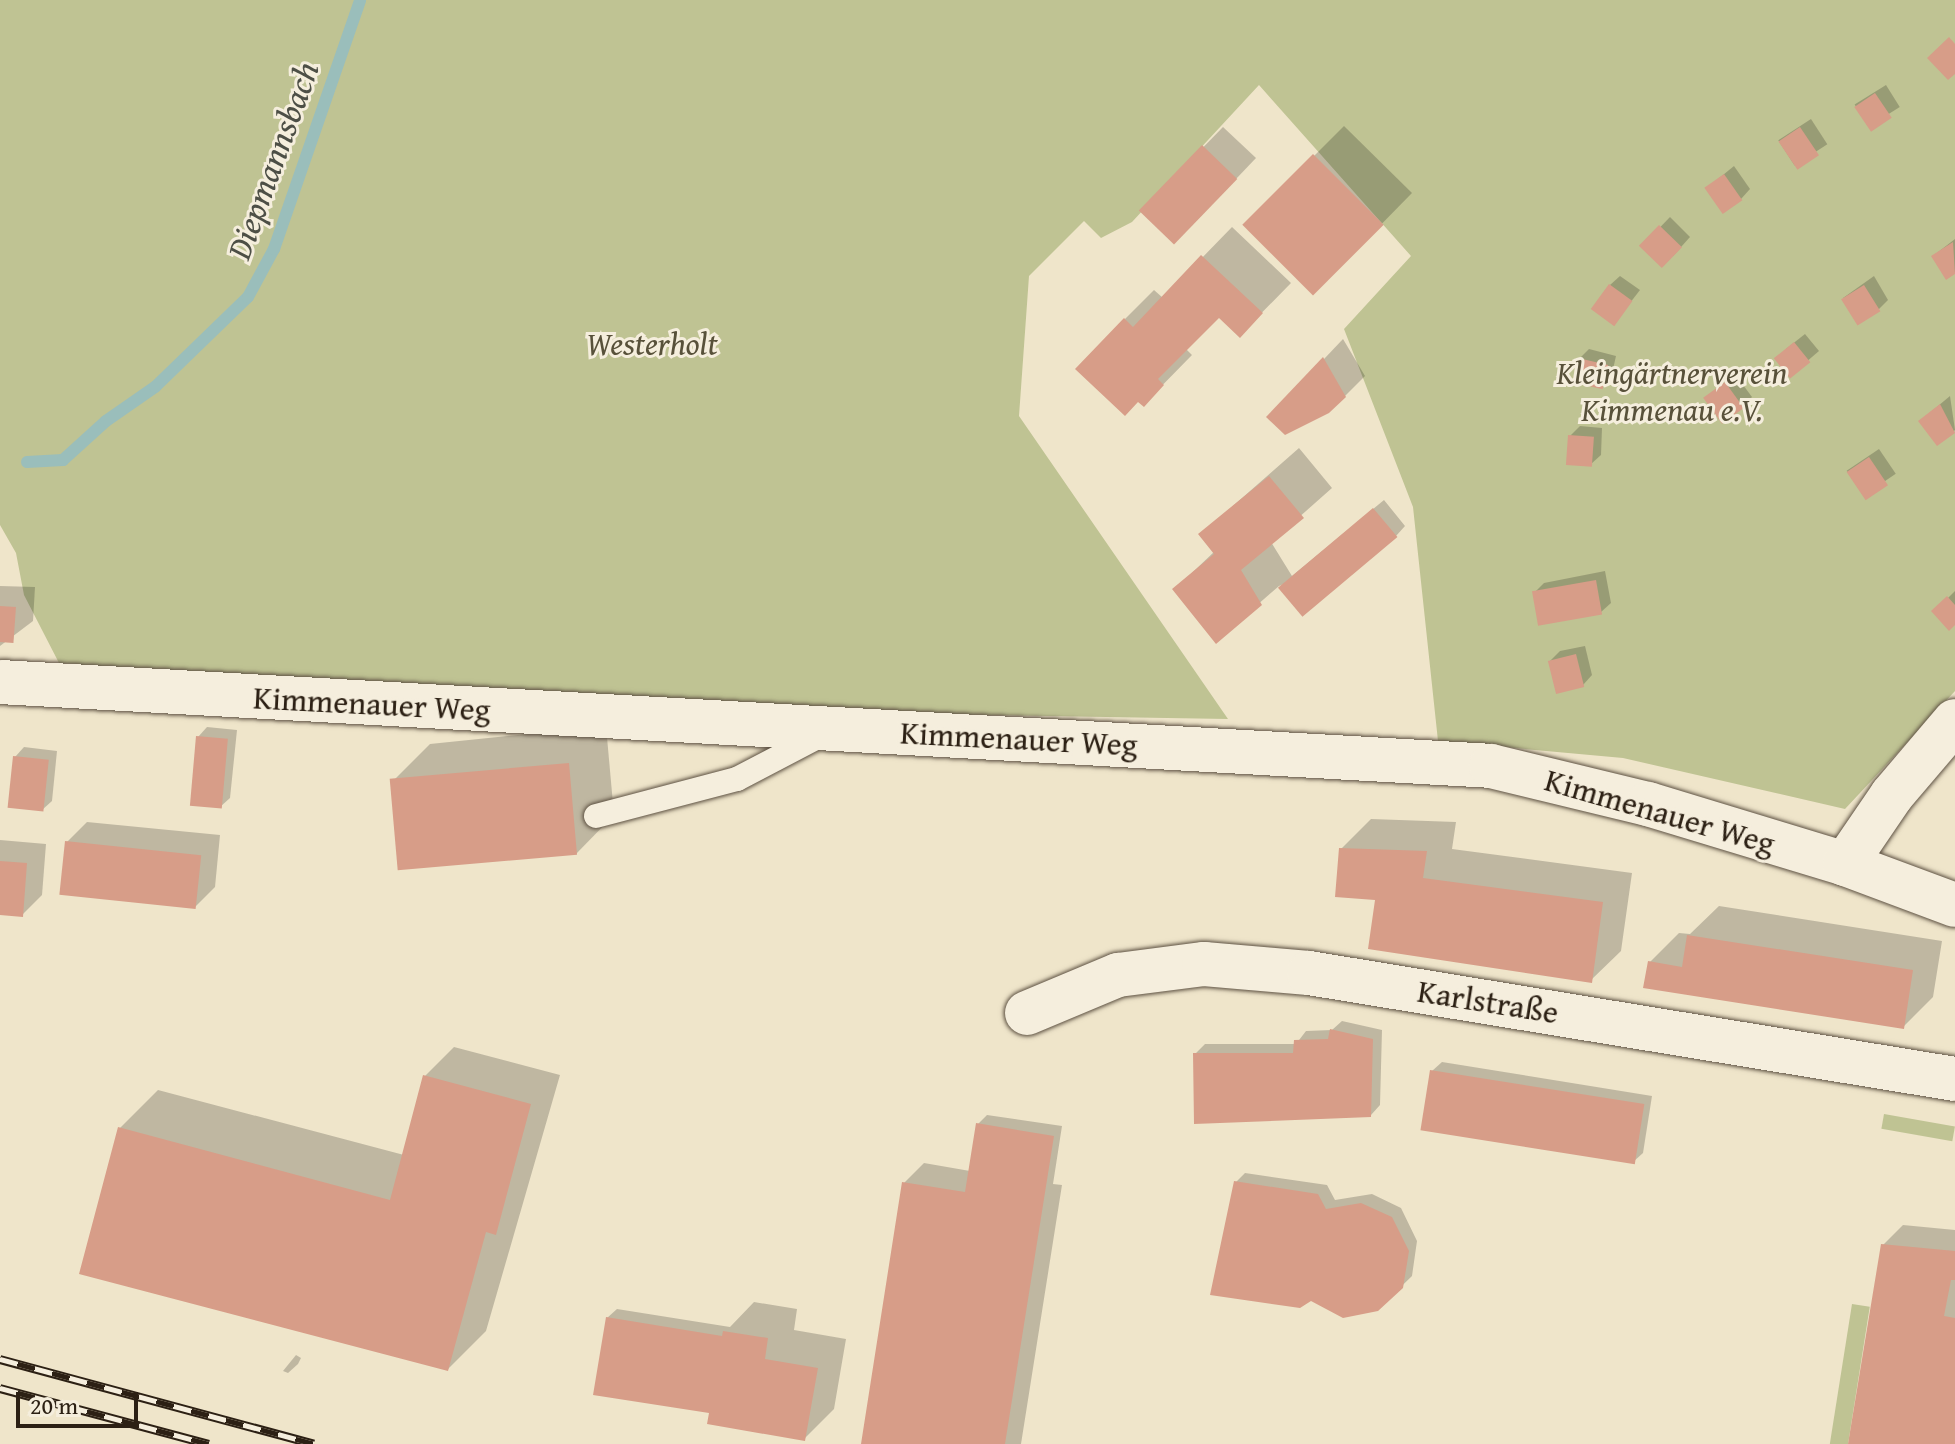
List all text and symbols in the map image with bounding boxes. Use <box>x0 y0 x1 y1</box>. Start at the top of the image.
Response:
water label: Diepmannsbach <box>217 56 327 264</box>
park label: Westerholt <box>586 325 718 363</box>
park label: Kleingärtnerverein Kimmenau e.V. <box>1557 355 1787 430</box>
street label: Kimmenauer Weg <box>252 679 492 729</box>
street label: Kimmenauer Weg <box>899 714 1139 764</box>
street label: Kimmenauer Weg <box>1540 761 1780 863</box>
street label: Karlstraße <box>1415 972 1561 1032</box>
scale bar <box>20 1376 142 1426</box>
text: 20 m <box>30 1388 78 1423</box>

